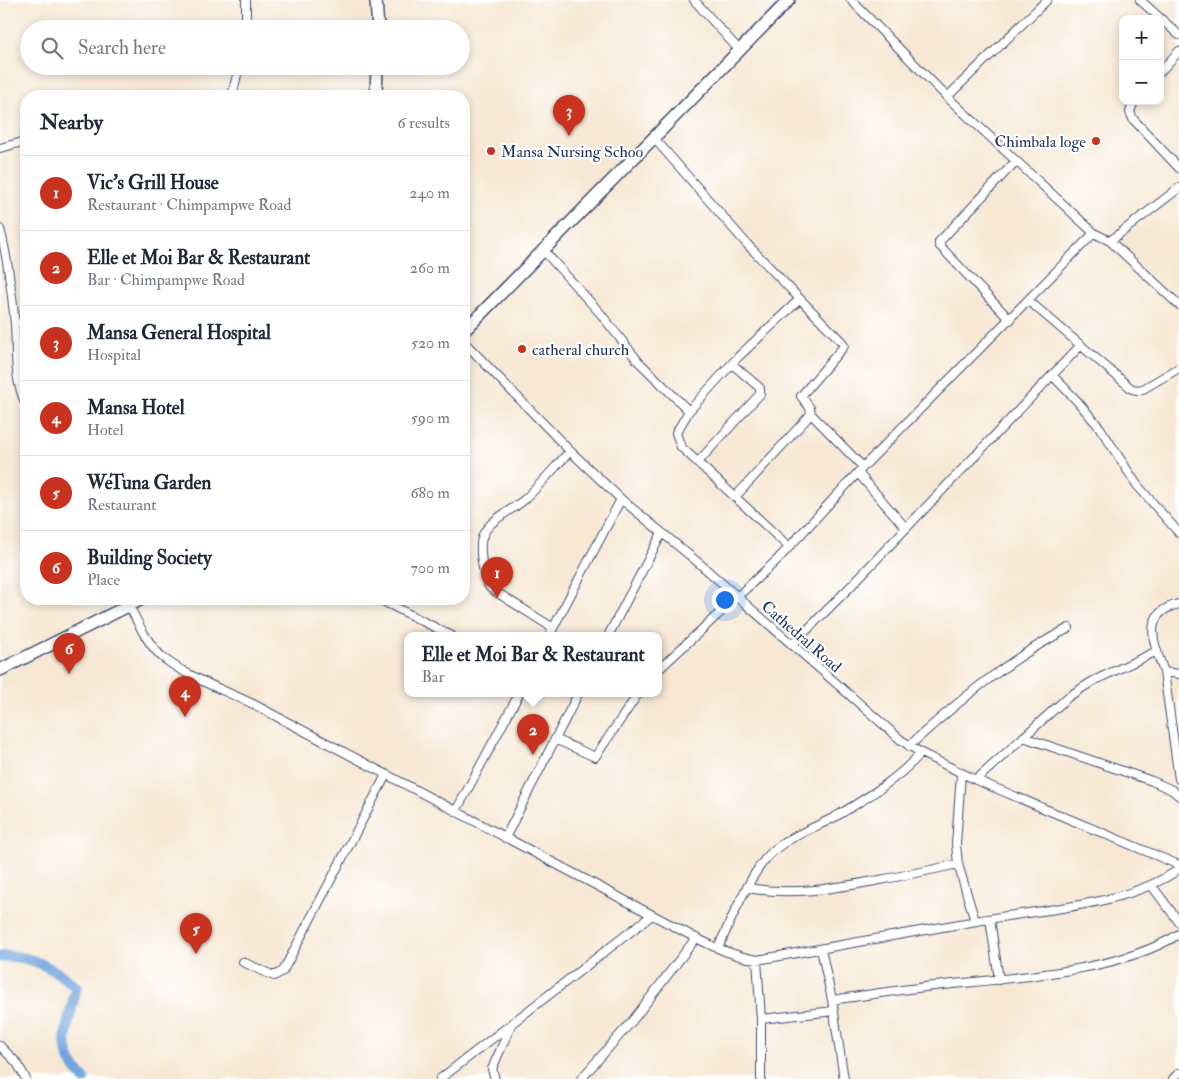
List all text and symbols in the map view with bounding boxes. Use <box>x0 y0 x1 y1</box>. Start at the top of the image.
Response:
map controls <box>1119 15 1164 105</box>
button: + <box>1119 15 1164 60</box>
search box <box>20 20 470 75</box>
icon: search <box>38 34 66 62</box>
text: Search here <box>78 36 166 60</box>
button: − <box>1119 60 1164 105</box>
pin: 3 <box>553 95 585 136</box>
text: Nearby <box>40 109 103 136</box>
text: 6 results <box>398 113 450 133</box>
place label: Chimbala loge <box>995 132 1086 152</box>
marker: Chimbala loge <box>1090 135 1102 147</box>
place label: Mansa Nursing Schoo <box>501 142 644 162</box>
marker: Mansa Nursing Schoo <box>485 145 497 157</box>
text: Vic's Grill House <box>87 171 219 195</box>
text: 1 <box>53 183 59 203</box>
text: 240 m <box>409 183 450 203</box>
text: Restaurant · Chimpampwe Road <box>87 195 291 215</box>
text: Elle et Moi Bar & Restaurant <box>87 246 310 270</box>
text: 2 <box>52 258 60 278</box>
text: 260 m <box>410 258 450 278</box>
text: Bar · Chimpampwe Road <box>87 270 245 290</box>
text: Mansa General Hospital <box>87 321 271 345</box>
text: 3 <box>53 333 59 353</box>
text: 520 m <box>411 333 450 353</box>
place label: catheral church <box>532 340 630 360</box>
marker: catheral church <box>516 343 528 355</box>
text: Hospital <box>87 345 141 365</box>
text: Mansa Hotel <box>87 396 185 420</box>
text: 4 <box>52 408 60 428</box>
text: 590 m <box>411 408 450 428</box>
text: Hotel <box>87 420 124 440</box>
text: WeTuna Garden <box>87 471 211 495</box>
text: 5 <box>52 483 60 503</box>
text: 680 m <box>410 483 450 503</box>
text: Restaurant <box>87 495 156 515</box>
text: Building Society <box>87 546 212 570</box>
pin: 1 <box>481 557 513 598</box>
text: 6 <box>52 558 60 578</box>
text: 700 m <box>411 558 450 578</box>
text: Place <box>87 570 120 590</box>
your location <box>712 587 738 613</box>
street label: Cathedral Road <box>757 596 846 677</box>
popup <box>404 632 662 697</box>
pin: 6 <box>53 633 85 674</box>
text: Elle et Moi Bar & Restaurant <box>421 643 645 667</box>
text: Bar <box>421 667 444 687</box>
pin: 4 <box>169 676 201 717</box>
pin: 2 <box>517 714 549 755</box>
pin: 5 <box>180 913 212 954</box>

